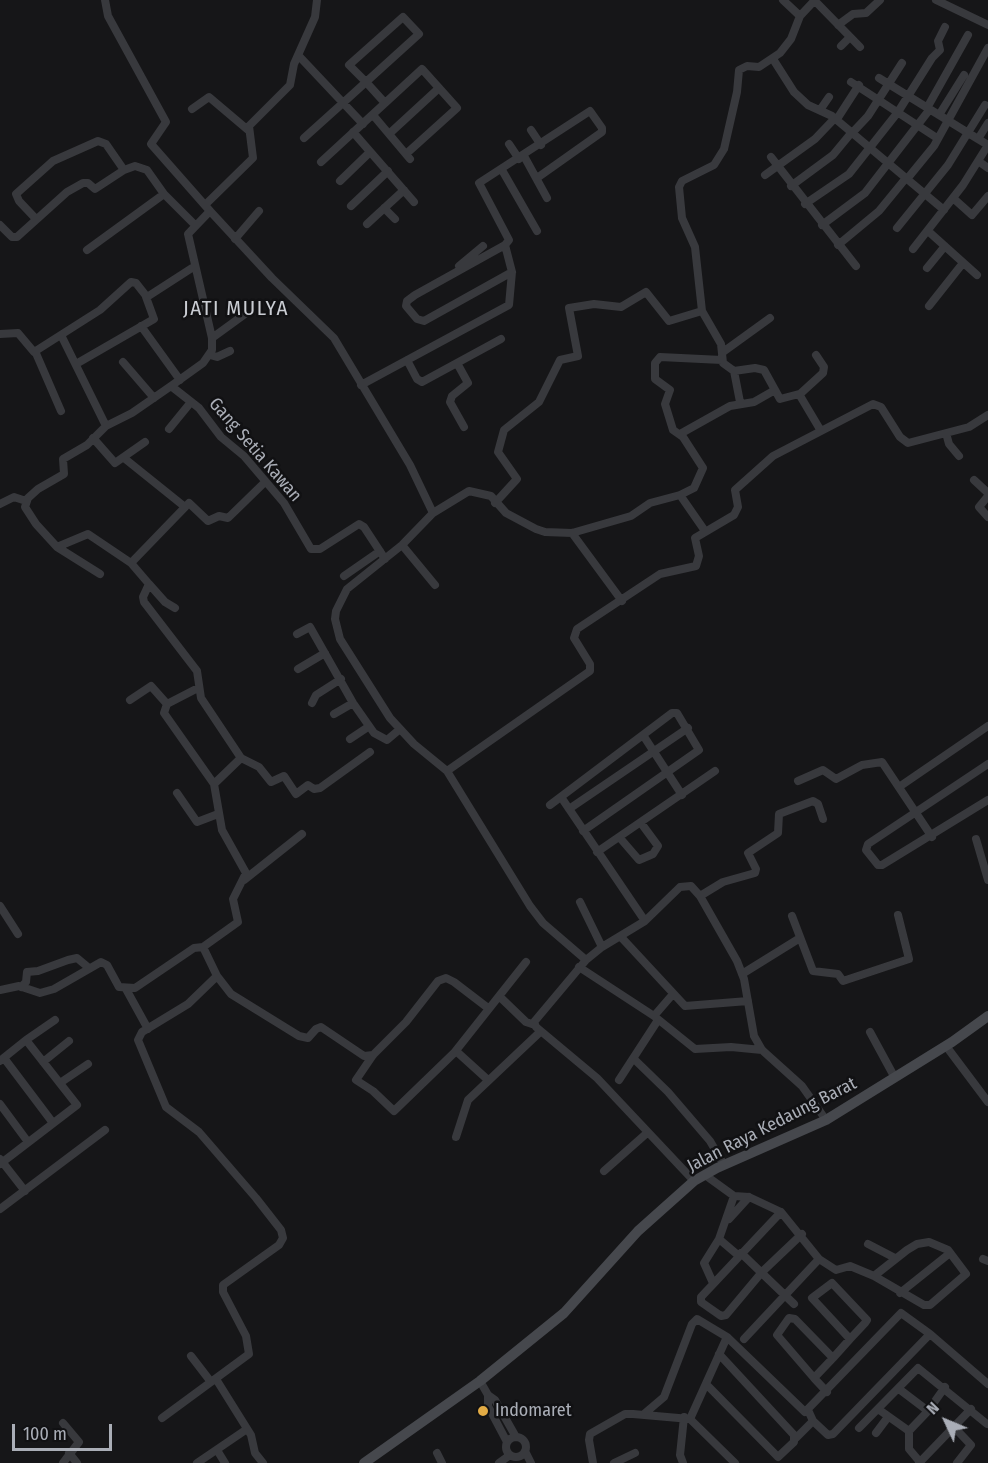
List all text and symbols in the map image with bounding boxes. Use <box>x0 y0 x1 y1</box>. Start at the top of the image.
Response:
district label: JATI MULYA <box>183 296 289 322</box>
street label: Gang Setia Kawan <box>204 394 306 506</box>
street label: Jalan Raya Kedaung Barat <box>684 1073 860 1177</box>
north arrow <box>916 1391 976 1451</box>
text: N <box>923 1398 943 1418</box>
place label: Indomaret <box>495 1400 572 1422</box>
marker: Indomaret <box>476 1404 490 1418</box>
scale bar <box>15 1412 116 1450</box>
text: 100 m <box>23 1423 67 1445</box>

